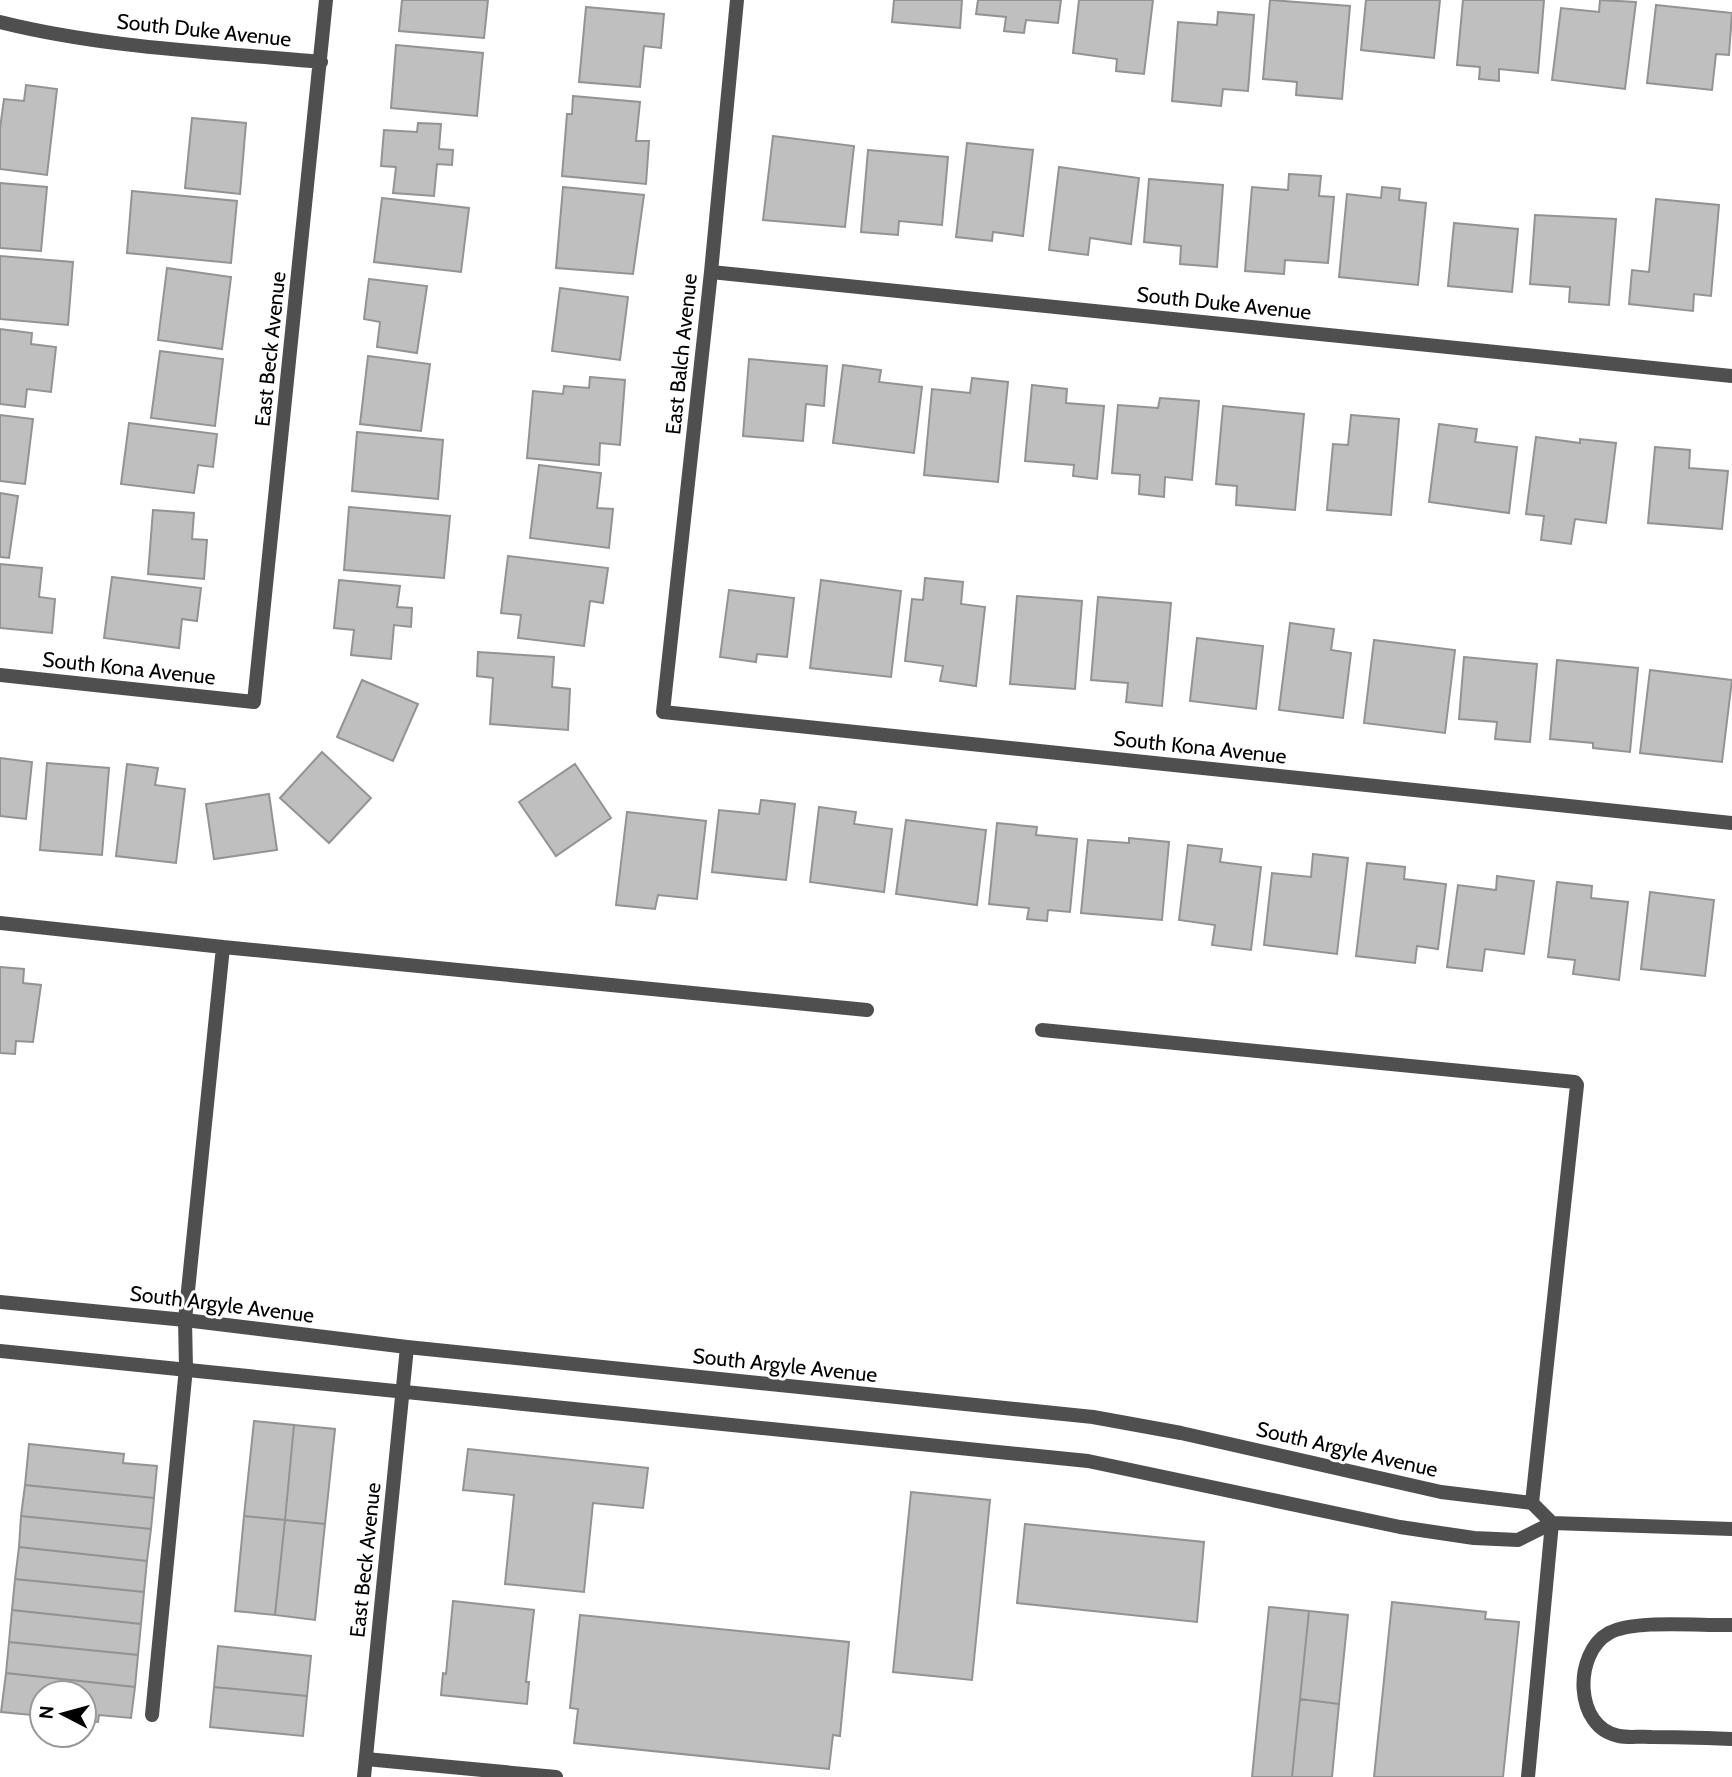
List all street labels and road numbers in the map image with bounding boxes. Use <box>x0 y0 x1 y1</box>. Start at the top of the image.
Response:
street label: South Duke Avenue <box>116 8 293 52</box>
street label: East Beck Avenue <box>249 270 291 428</box>
street label: East Balch Avenue <box>660 272 702 436</box>
street label: South Duke Avenue <box>1136 281 1313 325</box>
street label: South Kona Avenue <box>41 646 217 690</box>
street label: South Kona Avenue <box>1112 725 1288 769</box>
street label: South Argyle Avenue <box>128 1280 316 1328</box>
street label: South Argyle Avenue <box>691 1343 879 1387</box>
street label: South Argyle Avenue <box>1254 1416 1440 1482</box>
street label: East Beck Avenue <box>344 1481 386 1639</box>

